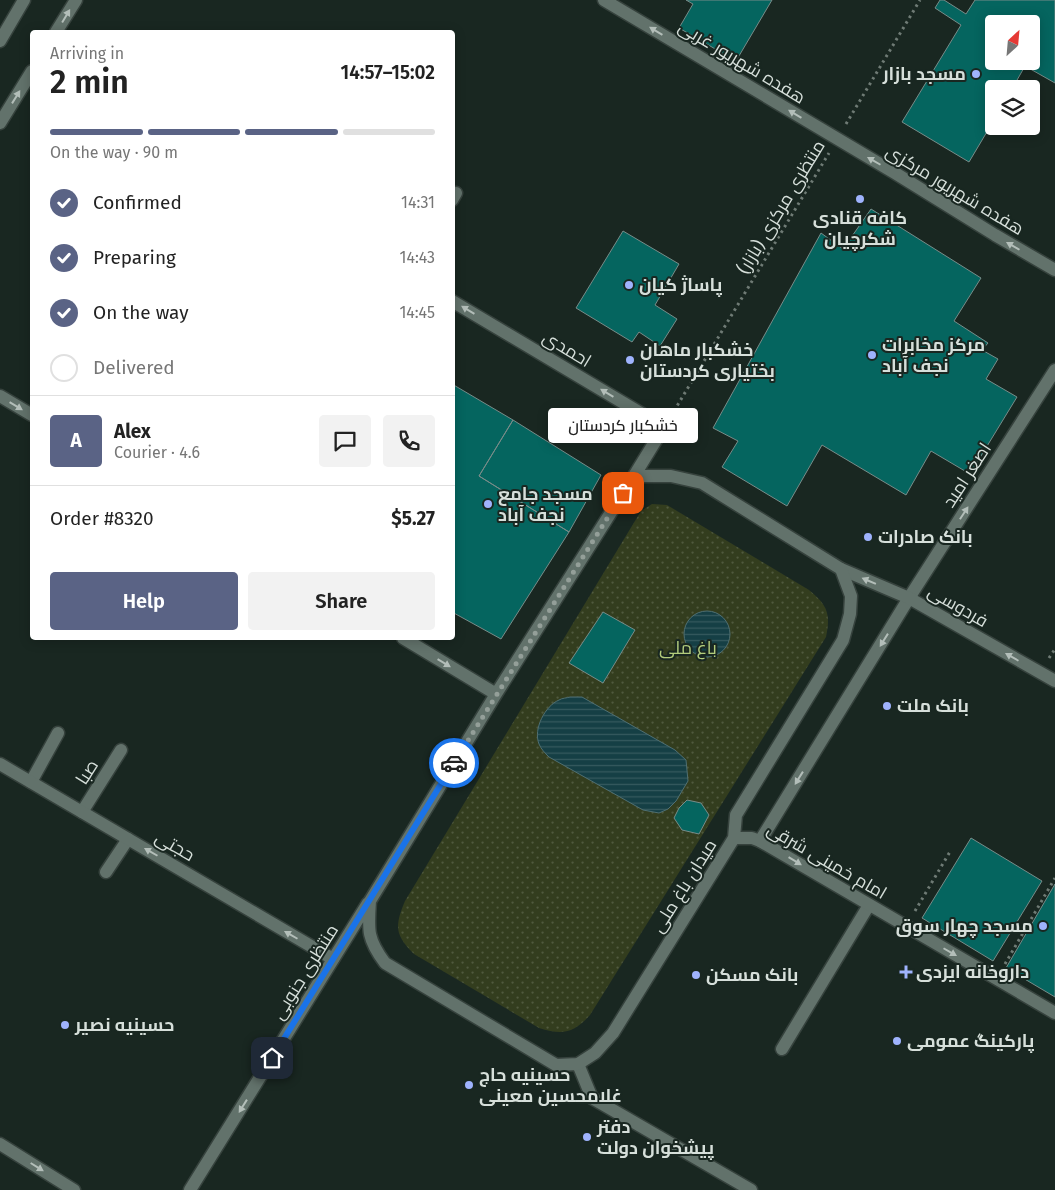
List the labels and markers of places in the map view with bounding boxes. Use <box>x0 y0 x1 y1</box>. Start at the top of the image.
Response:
place label: مسجد بازار <box>882 63 966 85</box>
marker: مسجد بازار <box>970 68 982 80</box>
marker: کافه قنادی شکرچیان <box>854 193 866 205</box>
place label: کافه قنادی شکرچیان <box>813 207 907 251</box>
place label: پاساژ کیان <box>639 274 723 297</box>
marker: پاساژ کیان <box>623 279 635 291</box>
place label: مرکز مخابرات نجف آباد <box>882 334 985 377</box>
place label: خشکبار ماهان بختیاری کردستان <box>640 339 775 382</box>
marker: مرکز مخابرات نجف آباد <box>866 349 878 361</box>
marker: خشکبار ماهان بختیاری کردستان <box>624 354 636 366</box>
callout: خشکبار کردستان <box>548 408 698 443</box>
pin <box>602 472 644 514</box>
place label: مسجد جامع نجف آباد <box>498 483 593 526</box>
marker: مسجد جامع نجف آباد <box>482 498 494 510</box>
place label: بانک صادرات <box>878 526 973 548</box>
marker: بانک صادرات <box>862 531 874 543</box>
place label: بانک ملت <box>897 695 969 717</box>
marker: بانک ملت <box>881 700 893 712</box>
place label: مسجد چهار سوق <box>896 915 1033 938</box>
marker: مسجد چهار سوق <box>1037 920 1049 932</box>
place label: داروخانه ایزدی <box>916 961 1029 983</box>
place label: بانک مسکن <box>706 964 798 986</box>
marker: داروخانه ایزدی <box>900 966 912 978</box>
marker: بانک مسکن <box>690 969 702 981</box>
place label: حسینیه نصیر <box>74 1014 175 1036</box>
marker: حسینیه نصیر <box>59 1019 71 1031</box>
place label: پارکینگ عمومی <box>907 1030 1035 1053</box>
marker: پارکینگ عمومی <box>891 1035 903 1047</box>
pin <box>251 1037 293 1079</box>
place label: حسینیه حاج غلامحسین معینی <box>479 1064 622 1107</box>
marker: حسینیه حاج غلامحسین معینی <box>463 1079 475 1091</box>
place label: دفتر پیشخوان دولت <box>596 1116 714 1160</box>
marker: دفتر پیشخوان دولت <box>581 1131 593 1143</box>

